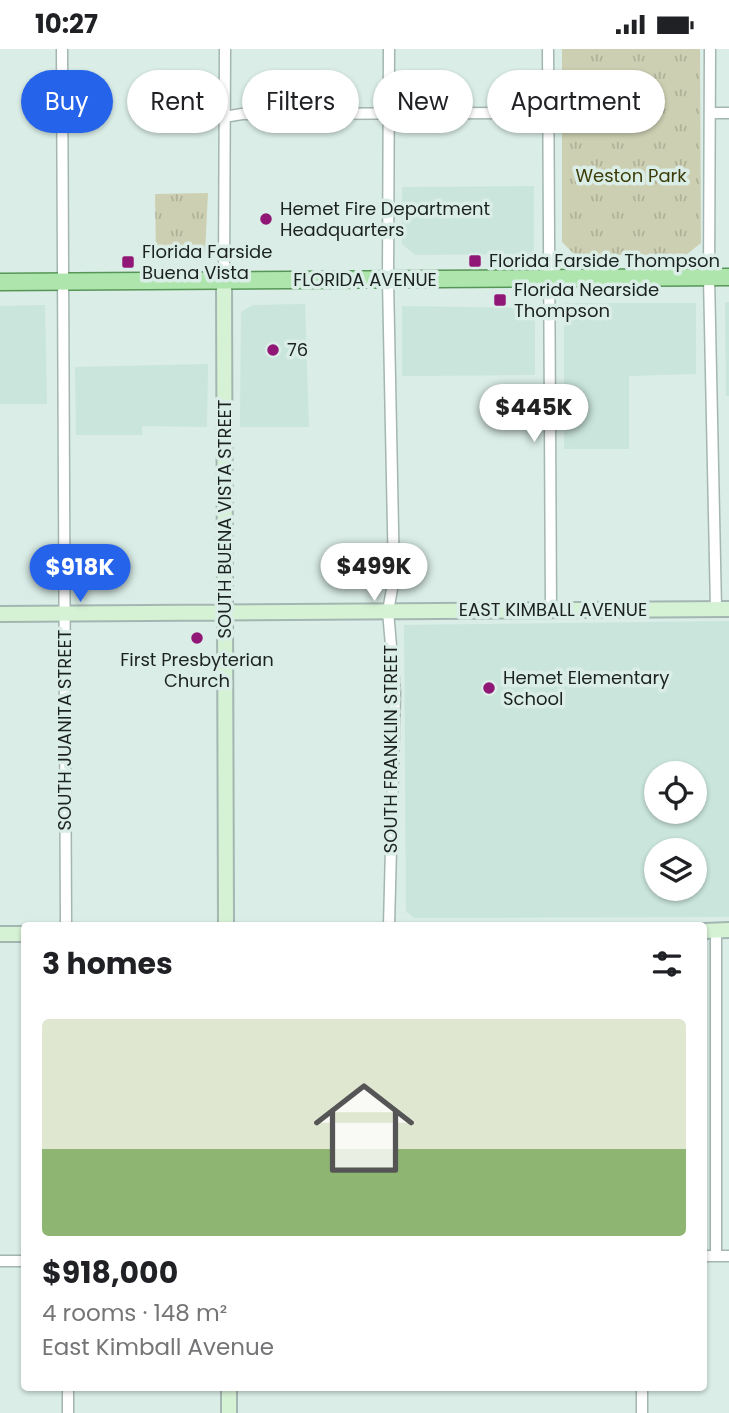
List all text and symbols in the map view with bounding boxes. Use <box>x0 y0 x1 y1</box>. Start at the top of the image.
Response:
text: 10:27 <box>35 6 98 42</box>
chip: Buy <box>21 70 113 133</box>
chip: Rent <box>127 70 228 133</box>
chip: Filters <box>242 70 359 133</box>
chip: New <box>373 70 473 133</box>
chip: Apartment <box>487 70 665 133</box>
park label: Weston Park <box>575 163 687 188</box>
place label: Hemet Fire Department Headquarters <box>280 196 490 242</box>
marker: Hemet Fire Department Headquarters <box>258 211 274 227</box>
place label: Florida Farside Buena Vista <box>142 239 272 285</box>
place label: Florida Farside Thompson <box>489 248 720 273</box>
marker: Florida Farside Thompson <box>467 253 483 269</box>
marker: Florida Farside Buena Vista <box>120 254 136 270</box>
street label: FLORIDA AVENUE <box>293 267 437 292</box>
place label: Florida Nearside Thompson <box>514 277 659 323</box>
marker: Florida Nearside Thompson <box>492 292 508 308</box>
place label: 76 <box>287 337 308 362</box>
marker: 76 <box>265 342 281 358</box>
pin: $445K <box>485 385 583 444</box>
text: $445K <box>495 391 573 423</box>
street label: SOUTH BUENA VISTA STREET <box>212 399 237 639</box>
pin: $499K <box>325 543 423 603</box>
pin: $918K <box>31 545 129 604</box>
text: $499K <box>336 550 412 582</box>
text: $918K <box>46 551 114 583</box>
street label: EAST KIMBALL AVENUE <box>459 597 647 622</box>
street label: SOUTH JUANITA STREET <box>52 629 77 830</box>
marker: First Presbyterian Church <box>189 630 205 646</box>
street label: SOUTH FRANKLIN STREET <box>378 644 403 853</box>
place label: First Presbyterian Church <box>120 647 274 693</box>
place label: Hemet Elementary School <box>503 665 669 711</box>
marker: Hemet Elementary School <box>481 680 497 696</box>
map controls <box>644 761 707 901</box>
button: locate <box>644 761 707 824</box>
button: layers <box>644 838 707 901</box>
text: 3 homes <box>42 942 173 985</box>
icon: filters <box>648 945 686 983</box>
icon: home <box>301 1065 427 1191</box>
text: $918,000 <box>42 1251 178 1294</box>
text: 4 rooms · 148 m² <box>42 1297 227 1329</box>
text: East Kimball Avenue <box>42 1331 274 1363</box>

